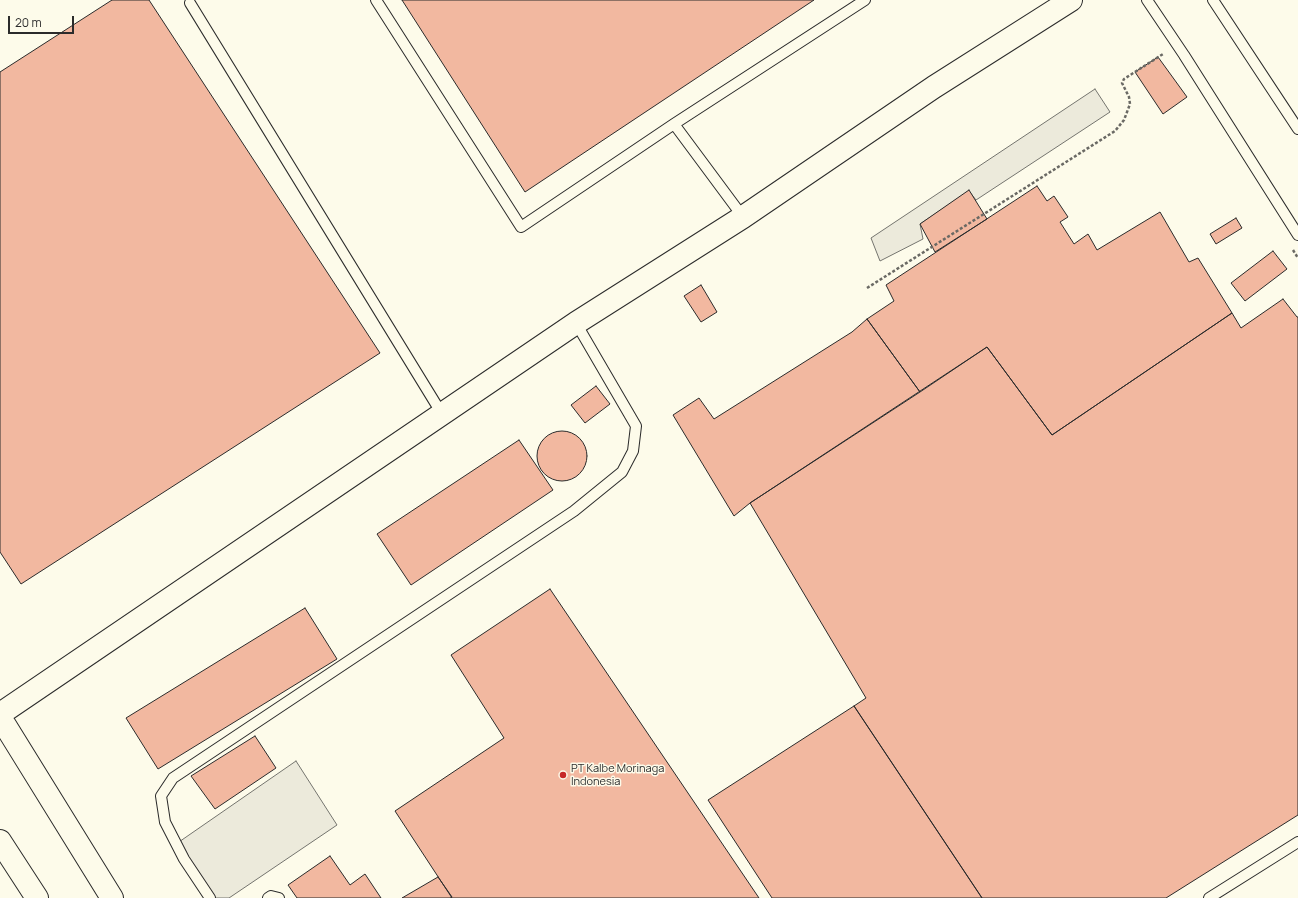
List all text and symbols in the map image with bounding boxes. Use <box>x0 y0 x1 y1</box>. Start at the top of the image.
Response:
scale bar <box>10 8 76 34</box>
text: 20 m <box>15 14 42 31</box>
place label: PT Kalbe Morinaga Indonesia <box>571 762 664 788</box>
marker: PT Kalbe Morinaga Indonesia <box>558 770 568 780</box>

